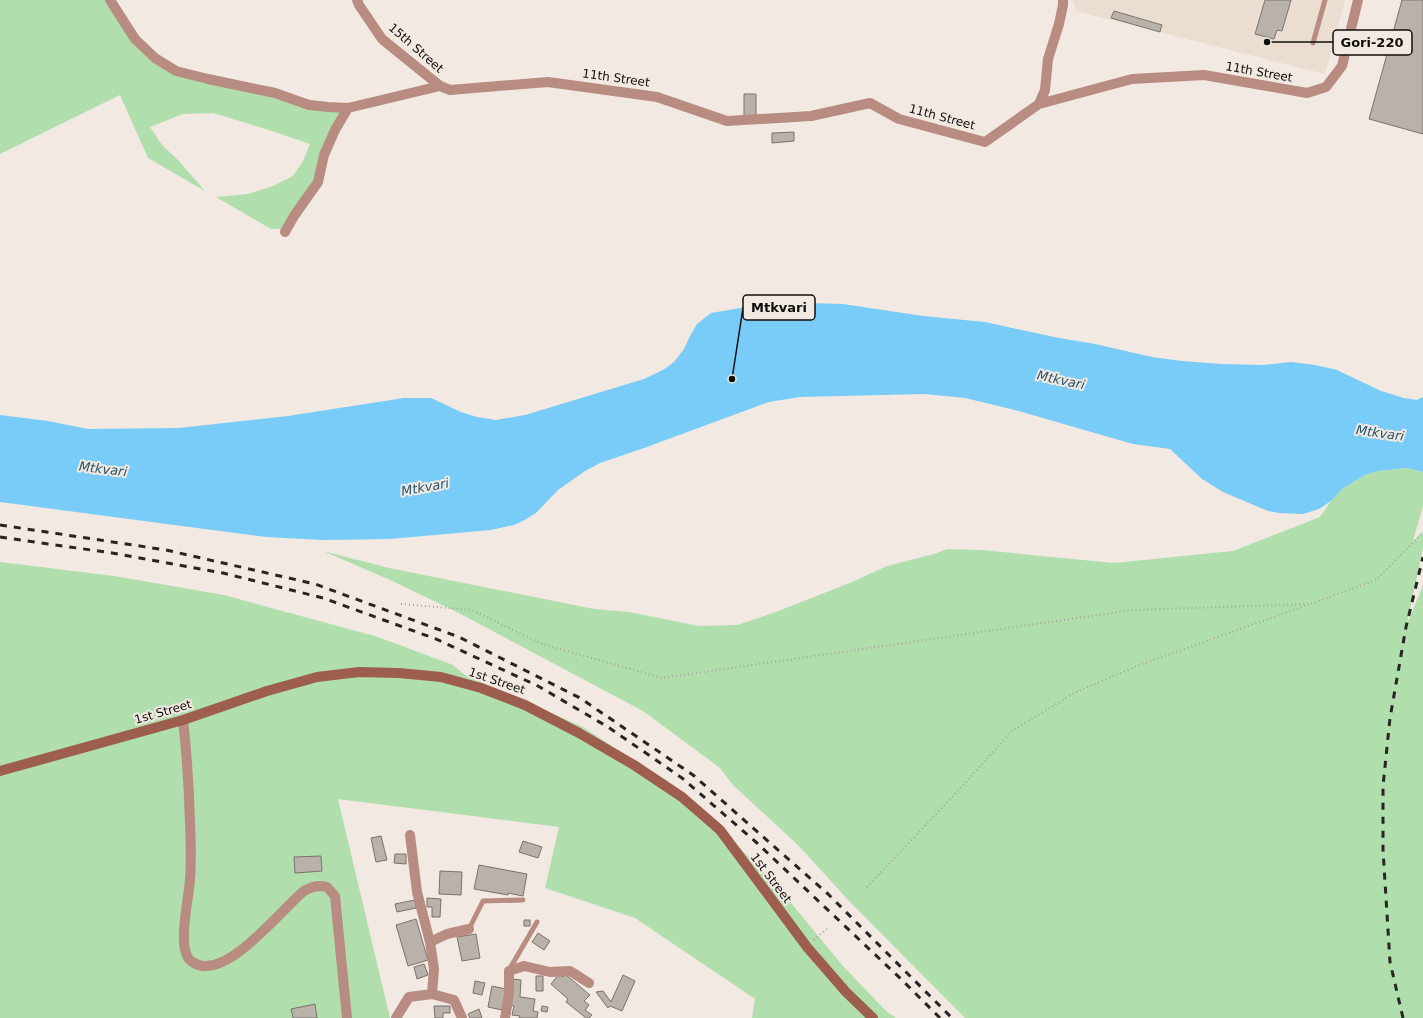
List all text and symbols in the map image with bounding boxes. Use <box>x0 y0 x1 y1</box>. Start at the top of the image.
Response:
street label: 15th Street <box>386 20 446 76</box>
callout: Gori-220 <box>1333 30 1412 55</box>
text: Gori-220 <box>1340 35 1404 50</box>
street label: 11th Street <box>1224 59 1294 85</box>
street label: 11th Street <box>581 66 651 90</box>
street label: 11th Street <box>907 101 977 133</box>
callout: Mtkvari <box>743 295 815 320</box>
text: Mtkvari <box>751 300 807 315</box>
water label: Mtkvari <box>1036 368 1087 392</box>
water label: Mtkvari <box>1355 422 1405 444</box>
water label: Mtkvari <box>78 459 128 479</box>
water label: Mtkvari <box>400 475 451 499</box>
street label: 1st Street <box>467 665 527 697</box>
street label: 1st Street <box>133 697 194 727</box>
street label: 1st Street <box>748 850 794 906</box>

